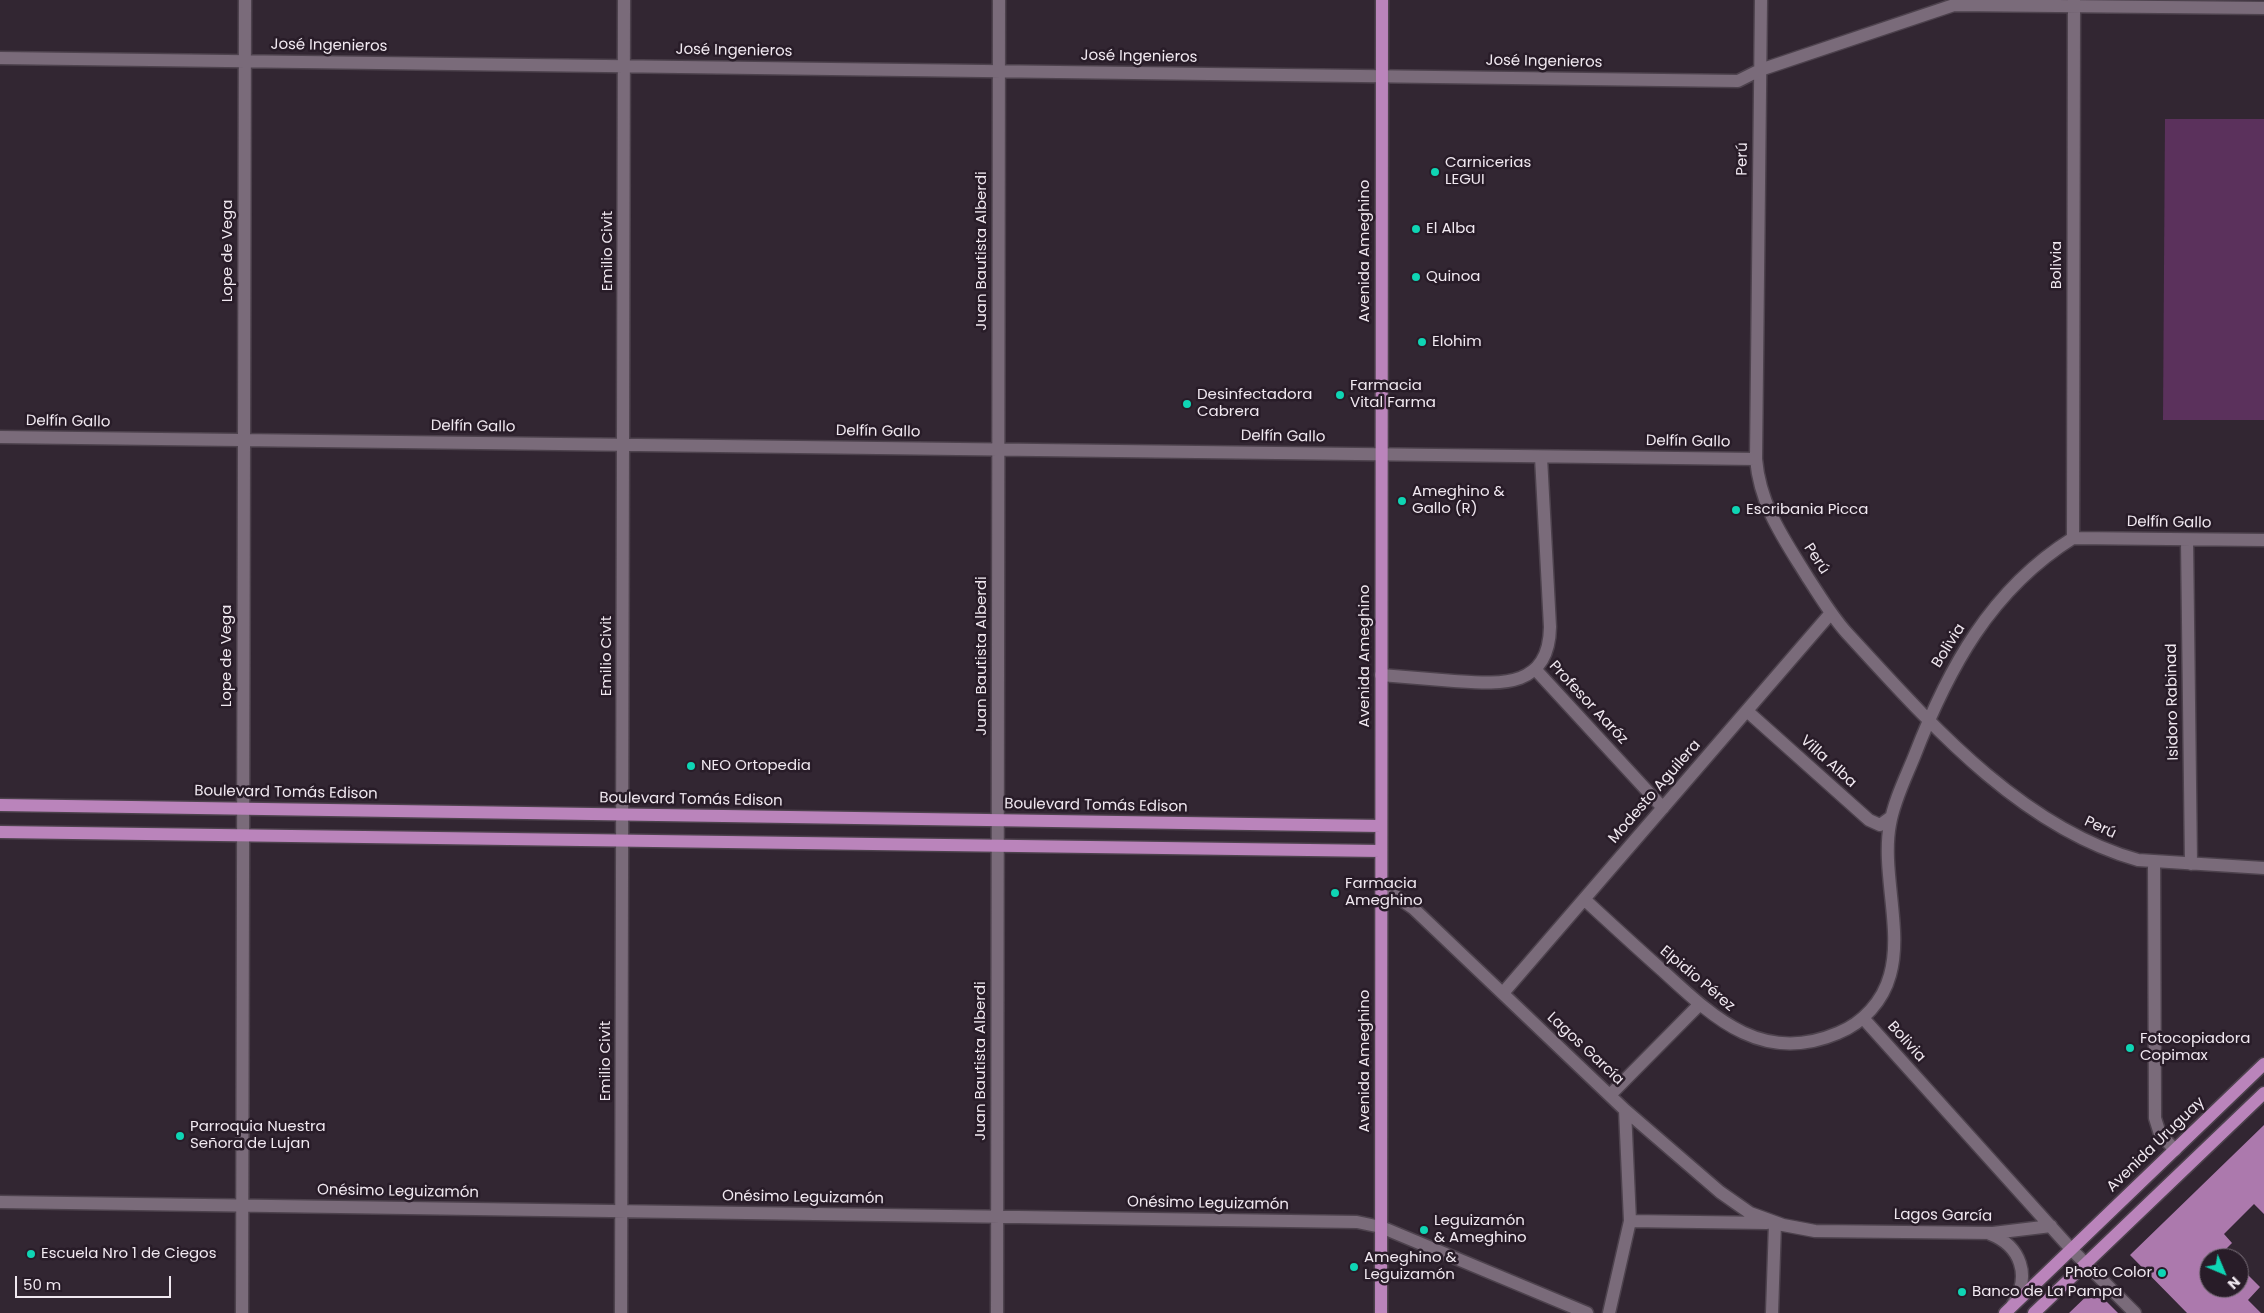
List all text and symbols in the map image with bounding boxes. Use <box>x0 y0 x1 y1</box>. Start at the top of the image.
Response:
street label: José Ingenieros <box>270 36 388 56</box>
street label: José Ingenieros <box>675 41 793 61</box>
street label: José Ingenieros <box>1080 47 1198 67</box>
street label: José Ingenieros <box>1485 52 1603 72</box>
street label: Perú <box>1734 142 1752 176</box>
place label: Carnicerias LEGUI <box>1445 154 1531 189</box>
marker: Carnicerias LEGUI <box>1429 166 1441 178</box>
street label: Juan Bautista Alberdi <box>973 171 991 331</box>
street label: Avenida Ameghino <box>1356 180 1374 322</box>
street label: Lope de Vega <box>219 200 237 302</box>
street label: Emilio Civit <box>599 211 617 291</box>
place label: El Alba <box>1426 220 1475 238</box>
marker: El Alba <box>1410 223 1422 235</box>
street label: Bolivia <box>2048 241 2066 289</box>
place label: Quinoa <box>1426 268 1480 286</box>
marker: Quinoa <box>1410 271 1422 283</box>
place label: Elohim <box>1432 333 1482 351</box>
marker: Elohim <box>1416 336 1428 348</box>
place label: Farmacia Vital Farma <box>1350 377 1436 412</box>
place label: Desinfectadora Cabrera <box>1197 386 1312 421</box>
marker: Farmacia Vital Farma <box>1334 389 1346 401</box>
marker: Desinfectadora Cabrera <box>1181 398 1193 410</box>
street label: Delfín Gallo <box>26 412 110 432</box>
street label: Delfín Gallo <box>431 417 515 437</box>
street label: Delfín Gallo <box>836 422 920 442</box>
street label: Delfín Gallo <box>1241 427 1325 447</box>
street label: Delfín Gallo <box>1646 432 1730 452</box>
place label: Ameghino & Gallo (R) <box>1412 483 1505 518</box>
marker: Ameghino & Gallo (R) <box>1396 495 1408 507</box>
place label: Escribania Picca <box>1746 501 1868 519</box>
marker: Escribania Picca <box>1730 504 1742 516</box>
street label: Delfín Gallo <box>2127 513 2211 533</box>
street label: Perú <box>1799 540 1833 578</box>
street label: Juan Bautista Alberdi <box>973 576 991 736</box>
street label: Avenida Ameghino <box>1356 585 1374 727</box>
street label: Lope de Vega <box>218 605 236 707</box>
street label: Emilio Civit <box>598 616 616 696</box>
street label: Bolivia <box>1929 621 1969 671</box>
street label: Isidoro Rabinad <box>2163 643 2183 761</box>
street label: Profesor Aaróz <box>1545 658 1631 748</box>
street label: Villa Alba <box>1796 732 1860 792</box>
street label: Modesto Aguilera <box>1605 737 1705 847</box>
place label: NEO Ortopedia <box>701 757 811 775</box>
marker: NEO Ortopedia <box>685 760 697 772</box>
street label: Boulevard Tomás Edison <box>194 782 378 804</box>
street label: Boulevard Tomás Edison <box>599 789 783 811</box>
street label: Boulevard Tomás Edison <box>1004 795 1188 817</box>
street label: Perú <box>2081 813 2119 843</box>
place label: Farmacia Ameghino <box>1345 875 1422 910</box>
marker: Farmacia Ameghino <box>1329 887 1341 899</box>
street label: Elpidio Pérez <box>1656 942 1738 1016</box>
street label: Juan Bautista Alberdi <box>972 981 990 1141</box>
street label: Avenida Ameghino <box>1356 990 1374 1132</box>
street label: Lagos García <box>1543 1009 1627 1089</box>
street label: Bolivia <box>1883 1018 1929 1066</box>
street label: Emilio Civit <box>597 1021 615 1101</box>
place label: Fotocopiadora Copimax <box>2140 1030 2250 1065</box>
marker: Fotocopiadora Copimax <box>2124 1042 2136 1054</box>
street label: Avenida Uruguay <box>2103 1094 2209 1196</box>
place label: Parroquia Nuestra Señora de Lujan <box>190 1118 326 1153</box>
marker: Parroquia Nuestra Señora de Lujan <box>174 1130 186 1142</box>
street label: Onésimo Leguizamón <box>317 1182 479 1202</box>
street label: Onésimo Leguizamón <box>722 1188 884 1208</box>
street label: Onésimo Leguizamón <box>1127 1194 1289 1214</box>
street label: Lagos García <box>1894 1206 1992 1226</box>
place label: Leguizamón & Ameghino <box>1434 1212 1527 1247</box>
marker: Leguizamón & Ameghino <box>1418 1224 1430 1236</box>
place label: Escuela Nro 1 de Ciegos <box>41 1245 216 1263</box>
marker: Escuela Nro 1 de Ciegos <box>25 1248 37 1260</box>
north arrow <box>2199 1248 2249 1298</box>
place label: Ameghino & Leguizamón <box>1364 1249 1457 1284</box>
marker: Ameghino & Leguizamón <box>1348 1261 1360 1273</box>
place label: Photo Color <box>2065 1264 2152 1282</box>
scale bar <box>18 1266 174 1298</box>
marker: Photo Color <box>2156 1267 2168 1279</box>
text: N <box>2223 1272 2245 1294</box>
text: 50 m <box>23 1274 61 1295</box>
place label: Banco de La Pampa <box>1972 1283 2122 1301</box>
marker: Banco de La Pampa <box>1956 1286 1968 1298</box>

